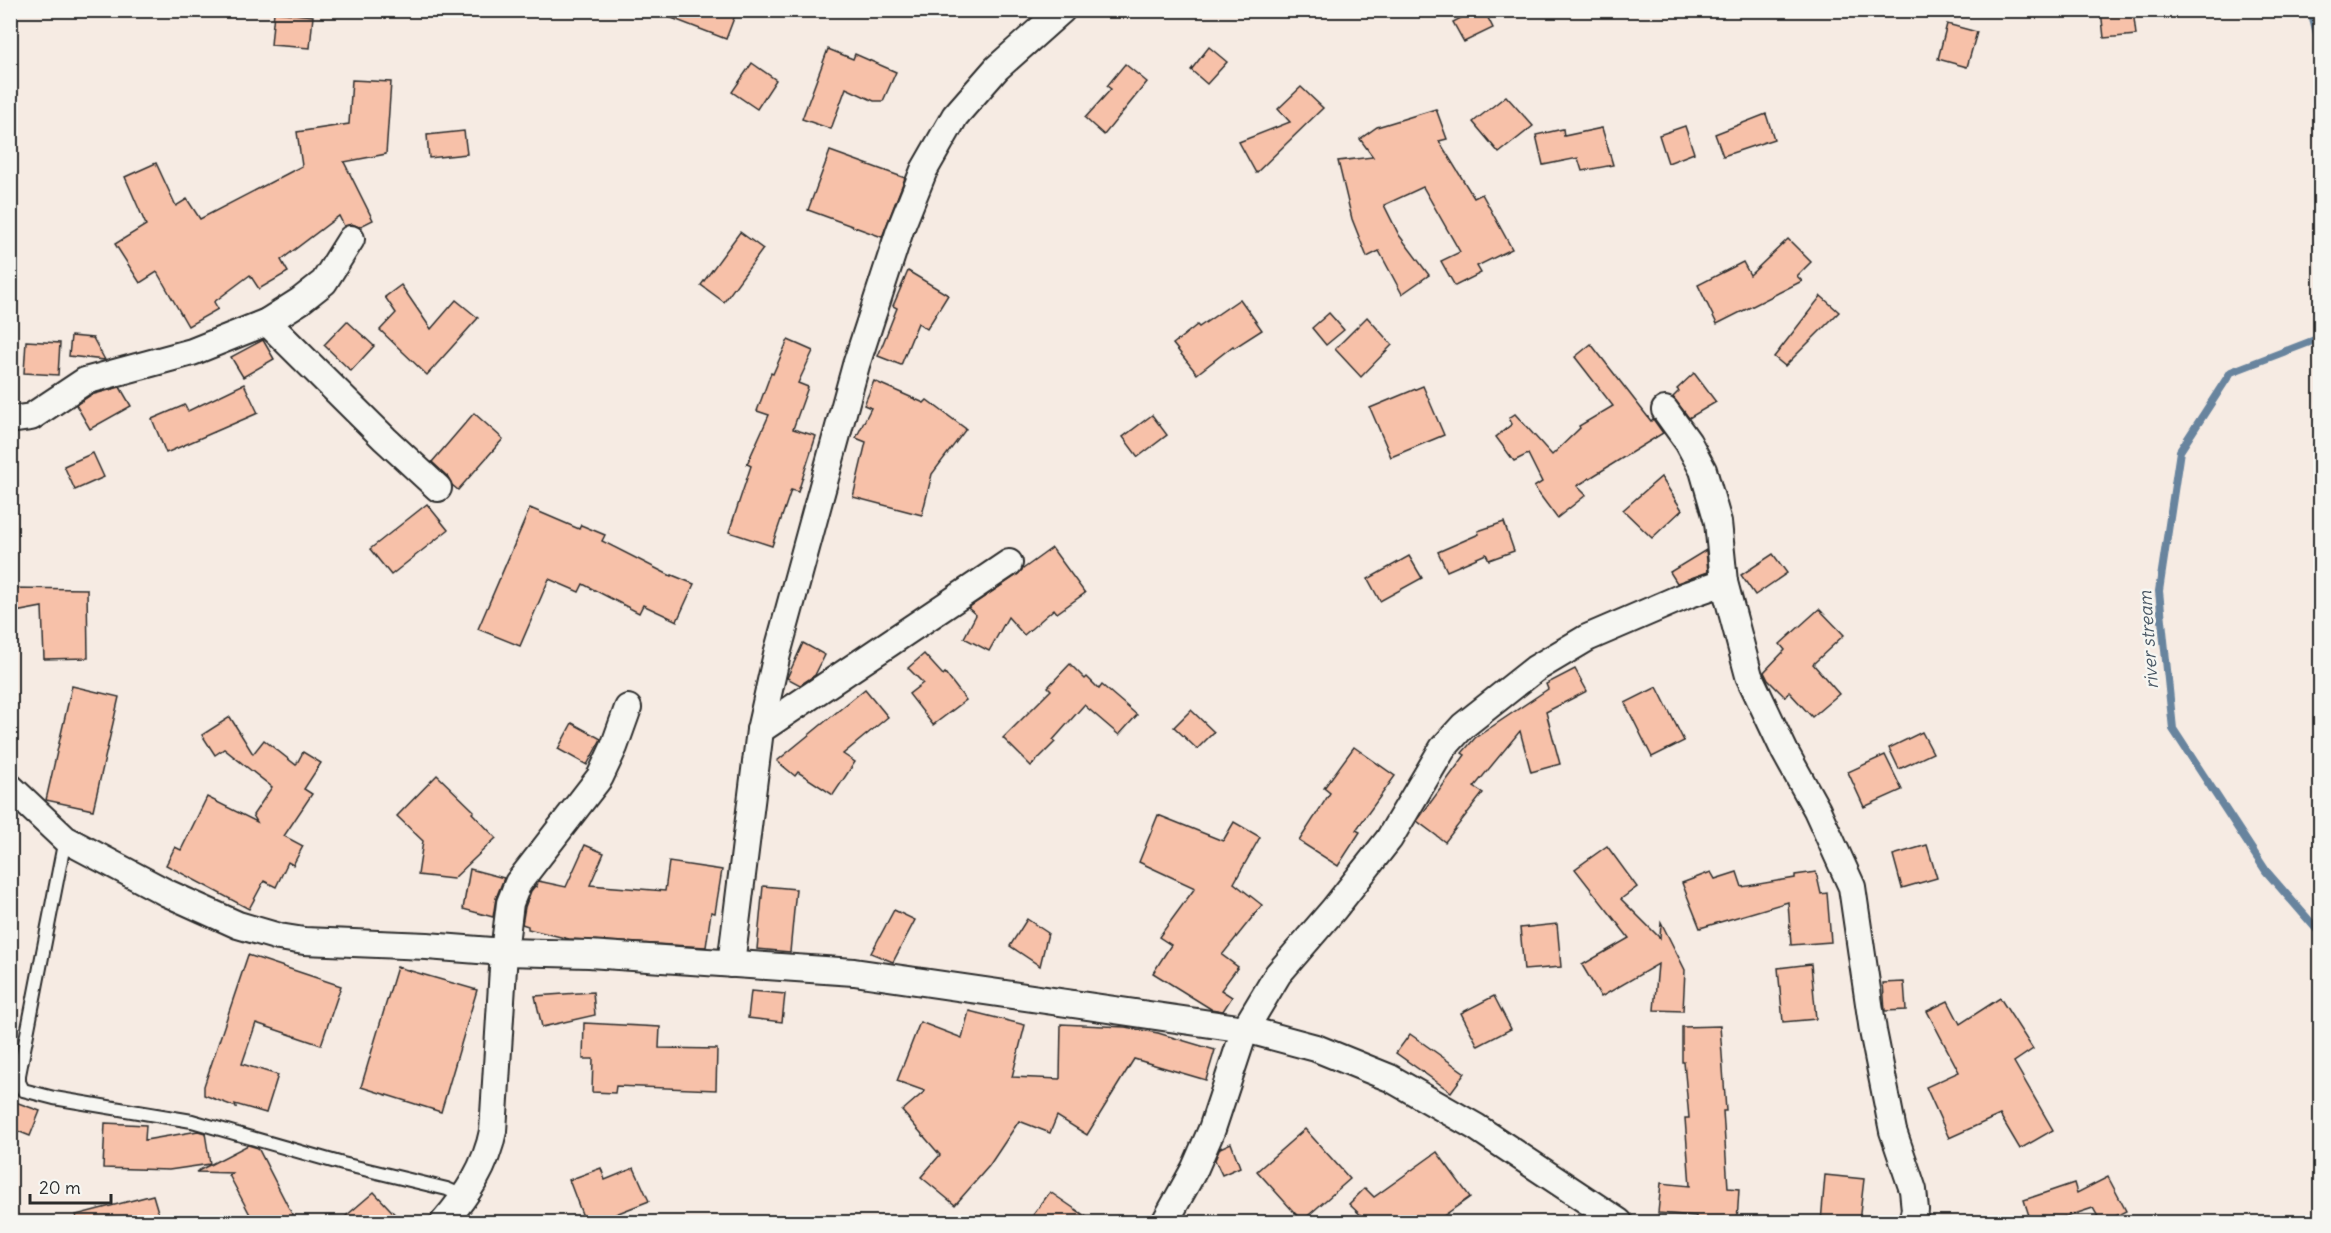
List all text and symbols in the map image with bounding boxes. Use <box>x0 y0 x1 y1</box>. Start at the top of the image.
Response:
water label: river stream <box>2133 589 2163 690</box>
scale bar <box>30 1167 111 1205</box>
text: 20 m <box>39 1176 81 1199</box>

